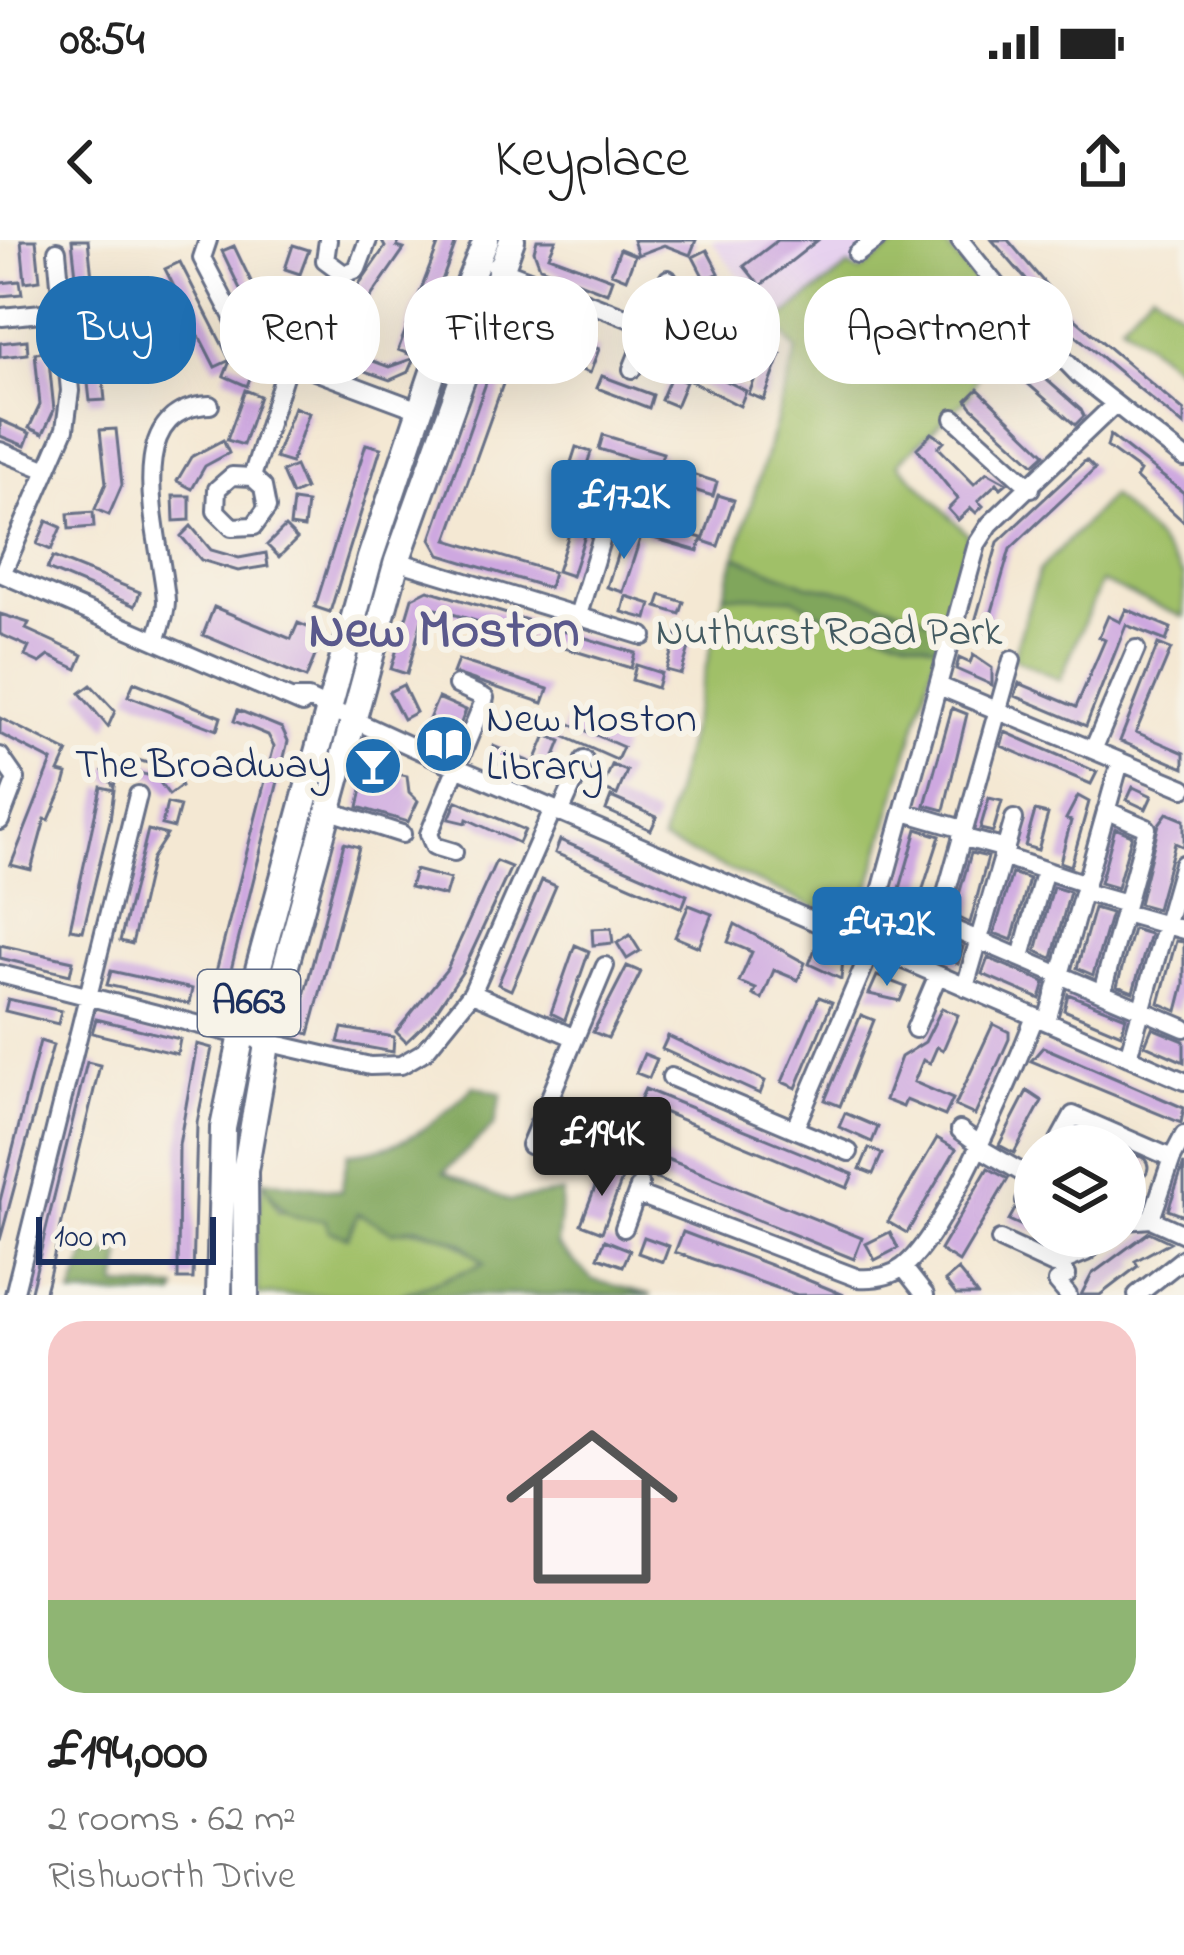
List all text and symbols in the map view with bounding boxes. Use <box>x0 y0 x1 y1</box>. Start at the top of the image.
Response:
text: 08:54 <box>60 9 144 75</box>
text: Keyplace <box>495 123 689 201</box>
icon: back <box>48 129 114 195</box>
icon: share <box>1070 129 1136 195</box>
chip: Buy <box>36 276 196 384</box>
chip: Rent <box>220 276 380 384</box>
chip: Filters <box>404 276 598 384</box>
chip: New <box>622 276 780 384</box>
chip: Apartment <box>804 276 1073 384</box>
pin: £172K <box>540 460 708 562</box>
text: £172K <box>578 470 670 527</box>
district label: New Moston <box>309 594 579 672</box>
park label: Nuthurst Road Park <box>656 603 1003 664</box>
place label: New Moston Library <box>486 690 697 799</box>
library icon: New Moston Library <box>413 713 475 775</box>
bar icon: The Broadway <box>342 735 404 797</box>
place label: The Broadway <box>75 736 331 797</box>
pin: £472K <box>803 887 971 989</box>
text: £472K <box>839 897 935 954</box>
road number: A663 <box>198 970 300 1036</box>
pin: £194K <box>518 1097 686 1199</box>
text: £194K <box>560 1107 644 1164</box>
map controls <box>1014 1125 1146 1257</box>
button: layers <box>1014 1125 1146 1257</box>
scale bar <box>36 1211 216 1264</box>
text: 100 m <box>54 1214 127 1262</box>
icon: home <box>484 1399 700 1615</box>
text: £194,000 <box>48 1717 208 1792</box>
text: 2 rooms · 62 m² <box>48 1792 296 1849</box>
text: Rishworth Drive <box>48 1849 295 1906</box>

